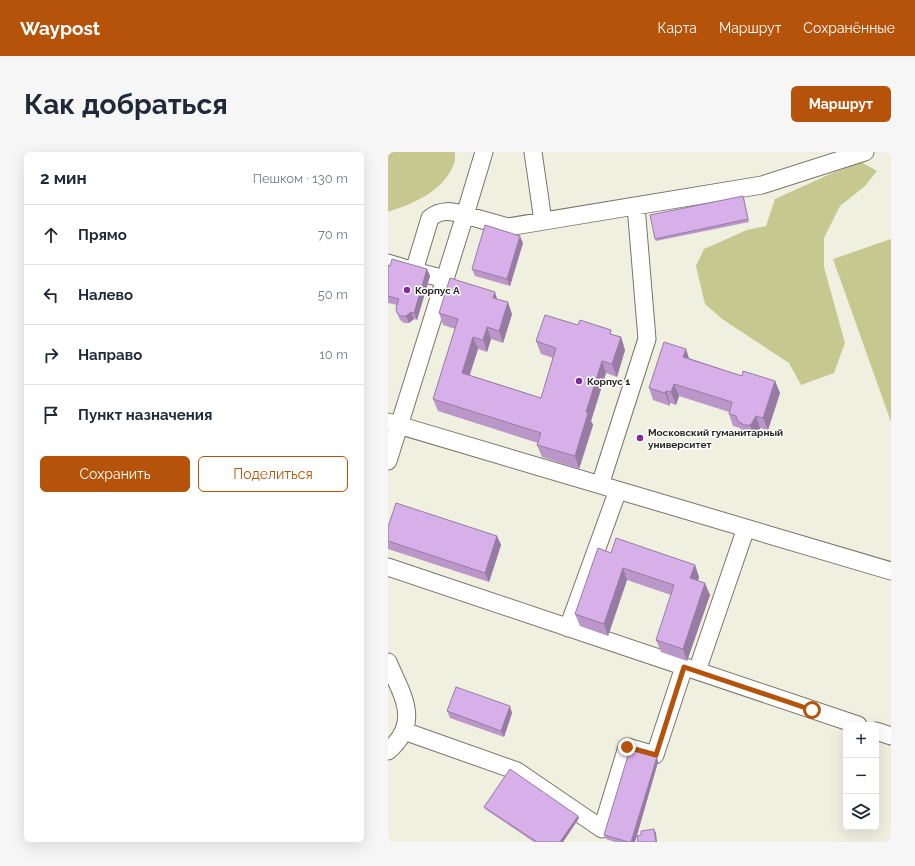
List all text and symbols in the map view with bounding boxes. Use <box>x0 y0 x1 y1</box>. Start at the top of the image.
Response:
text: Waypost <box>20 17 100 39</box>
text: Карта <box>658 20 697 36</box>
text: Маршрут <box>719 20 781 36</box>
text: Сохранённые <box>803 20 895 36</box>
button: Маршрут <box>791 86 891 122</box>
text: Как добраться <box>24 88 228 121</box>
text: 2 мин <box>40 168 87 188</box>
text: Пешком · 130 m <box>253 171 348 186</box>
icon: ahead <box>40 224 62 246</box>
text: Прямо <box>78 226 127 244</box>
text: 70 m <box>318 227 348 242</box>
icon: left <box>40 284 62 306</box>
marker: Корпус А <box>402 285 412 295</box>
place label: Корпус А <box>415 285 460 296</box>
text: Налево <box>78 286 133 304</box>
text: 50 m <box>318 287 348 302</box>
icon: right <box>40 344 62 366</box>
text: Направо <box>78 346 142 364</box>
text: 10 m <box>319 347 348 362</box>
marker: Корпус 1 <box>574 376 584 386</box>
place label: Корпус 1 <box>587 376 630 387</box>
icon: arrive <box>40 404 62 426</box>
text: Пункт назначения <box>78 406 212 424</box>
place label: Московский гуманитарный университет <box>648 427 783 450</box>
marker: Московский гуманитарный университет <box>635 433 645 443</box>
button: Сохранить <box>40 456 190 492</box>
button: Поделиться <box>198 456 348 492</box>
route start <box>803 701 821 719</box>
map controls <box>843 722 879 830</box>
button: + <box>843 722 879 758</box>
route end <box>618 738 636 756</box>
button: − <box>843 758 879 794</box>
button: layers <box>843 794 879 830</box>

